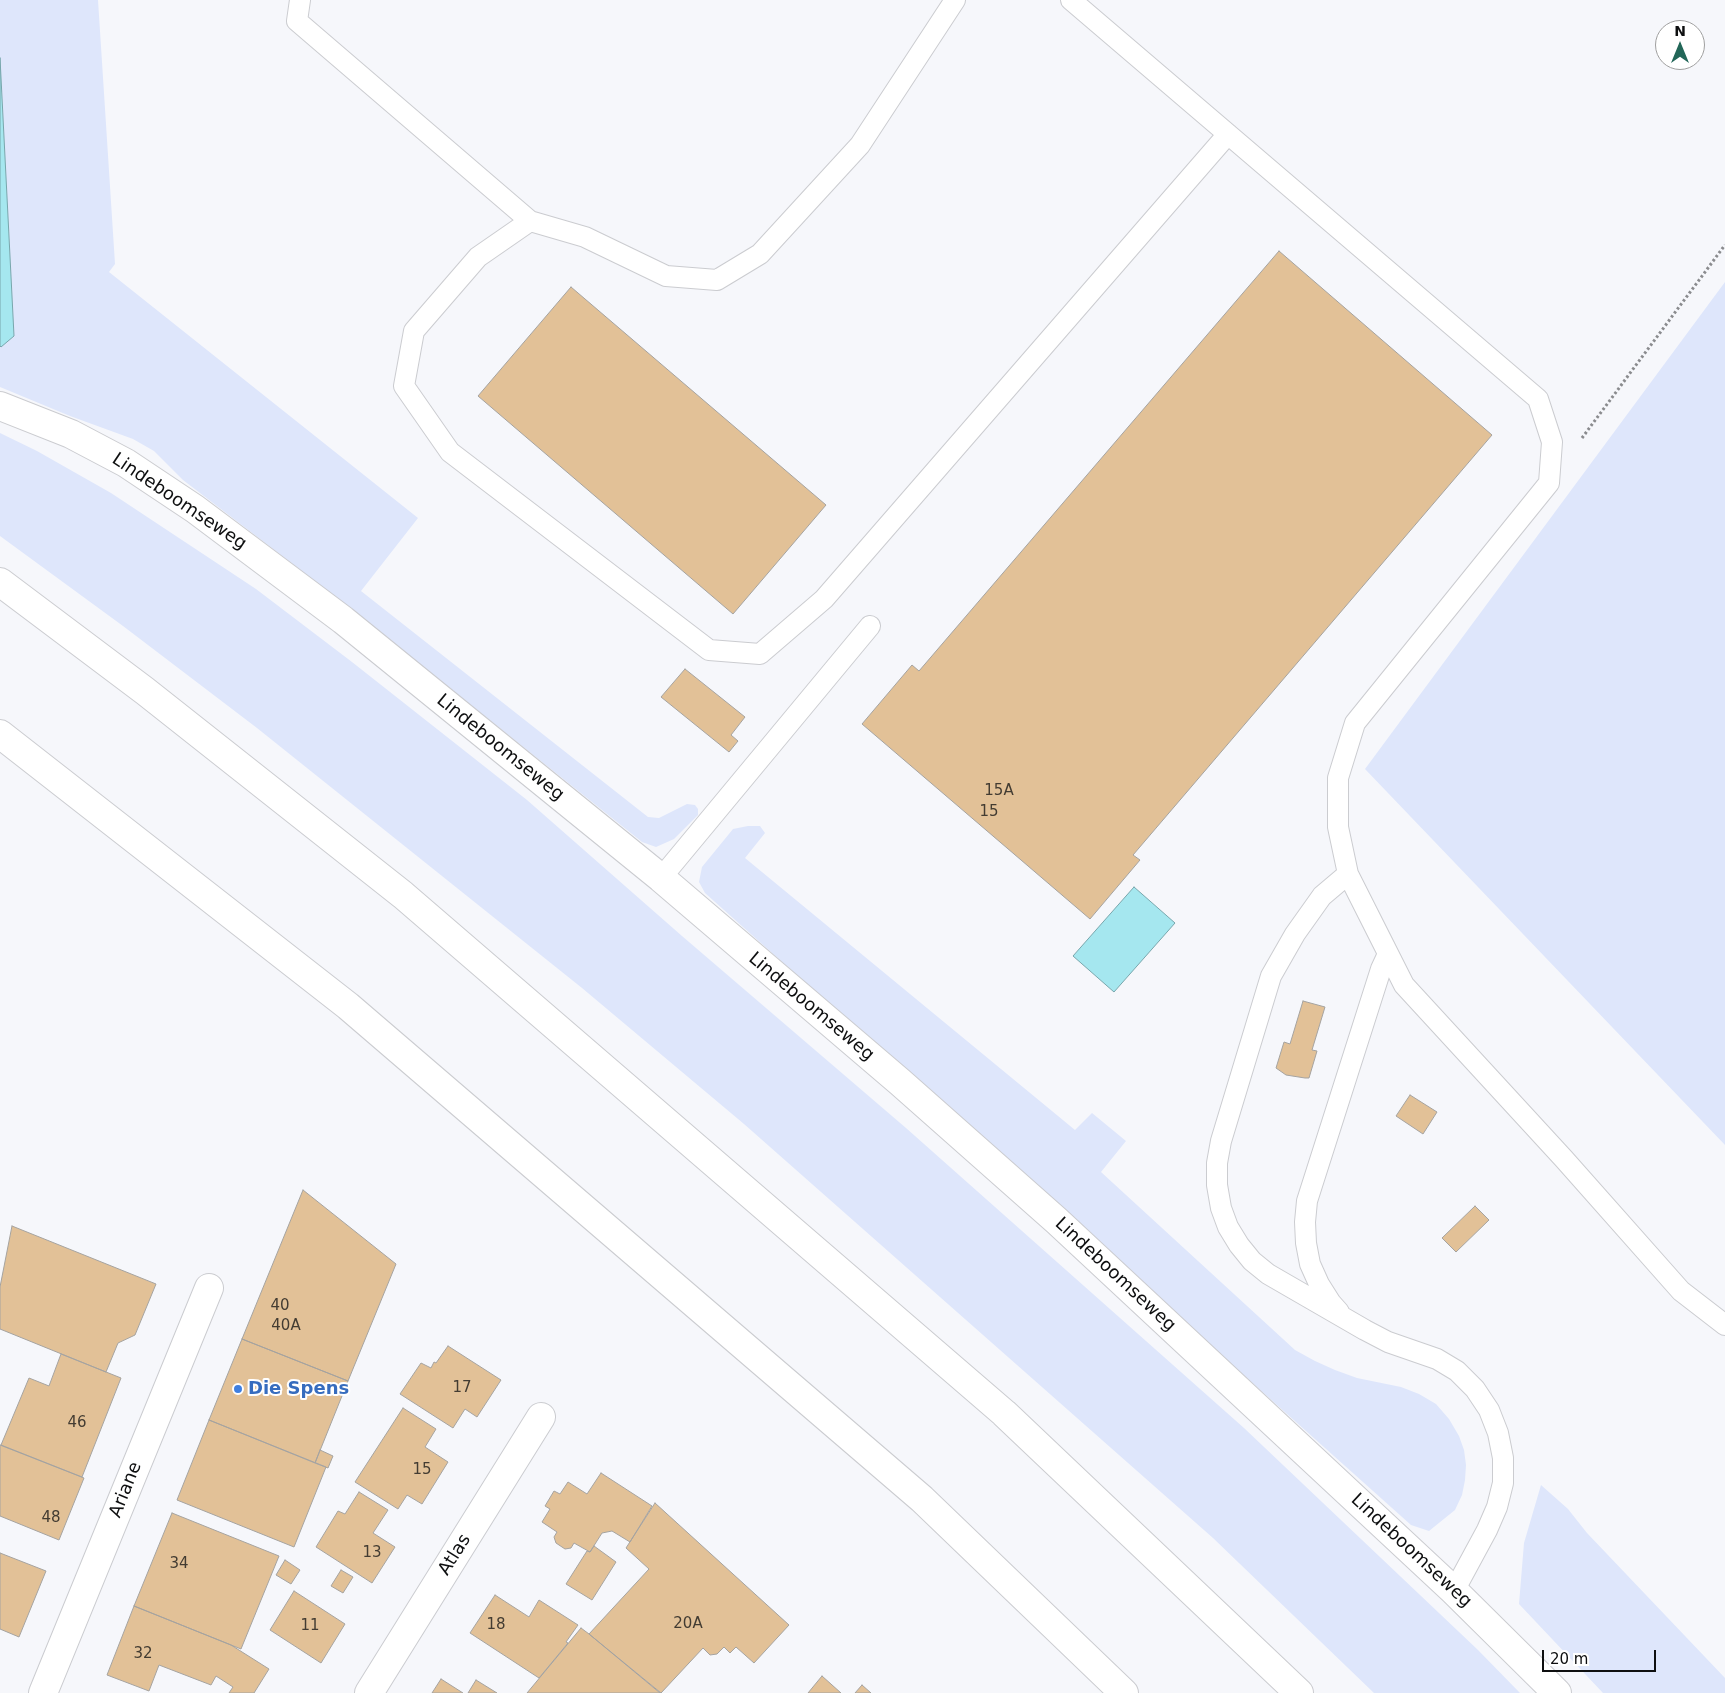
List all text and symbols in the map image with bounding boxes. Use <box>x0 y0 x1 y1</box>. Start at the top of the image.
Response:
north arrow <box>1655 20 1705 70</box>
text: N <box>1674 23 1686 39</box>
street label: Lindeboomseweg <box>108 449 250 555</box>
street label: Lindeboomseweg <box>432 690 568 806</box>
house number: 15A <box>984 782 1014 800</box>
house number: 15 <box>979 803 999 821</box>
street label: Lindeboomseweg <box>744 948 878 1066</box>
street label: Lindeboomseweg <box>1050 1213 1180 1337</box>
house number: 40 <box>270 1297 290 1315</box>
house number: 40A <box>271 1317 301 1335</box>
place label: Die Spens <box>248 1378 349 1400</box>
house number: 17 <box>452 1379 472 1397</box>
marker: Die Spens <box>232 1383 244 1395</box>
house number: 46 <box>67 1414 87 1432</box>
street label: Ariane <box>105 1459 147 1521</box>
house number: 15 <box>412 1461 432 1479</box>
street label: Lindeboomseweg <box>1346 1489 1476 1613</box>
house number: 48 <box>41 1509 61 1527</box>
street label: Atlas <box>434 1530 476 1580</box>
house number: 13 <box>362 1544 382 1562</box>
house number: 34 <box>169 1555 189 1573</box>
house number: 20A <box>673 1615 703 1633</box>
house number: 18 <box>486 1616 506 1634</box>
house number: 11 <box>300 1617 320 1635</box>
scale bar <box>1545 1640 1659 1672</box>
house number: 32 <box>133 1645 153 1663</box>
text: 20 m <box>1550 1650 1588 1668</box>

